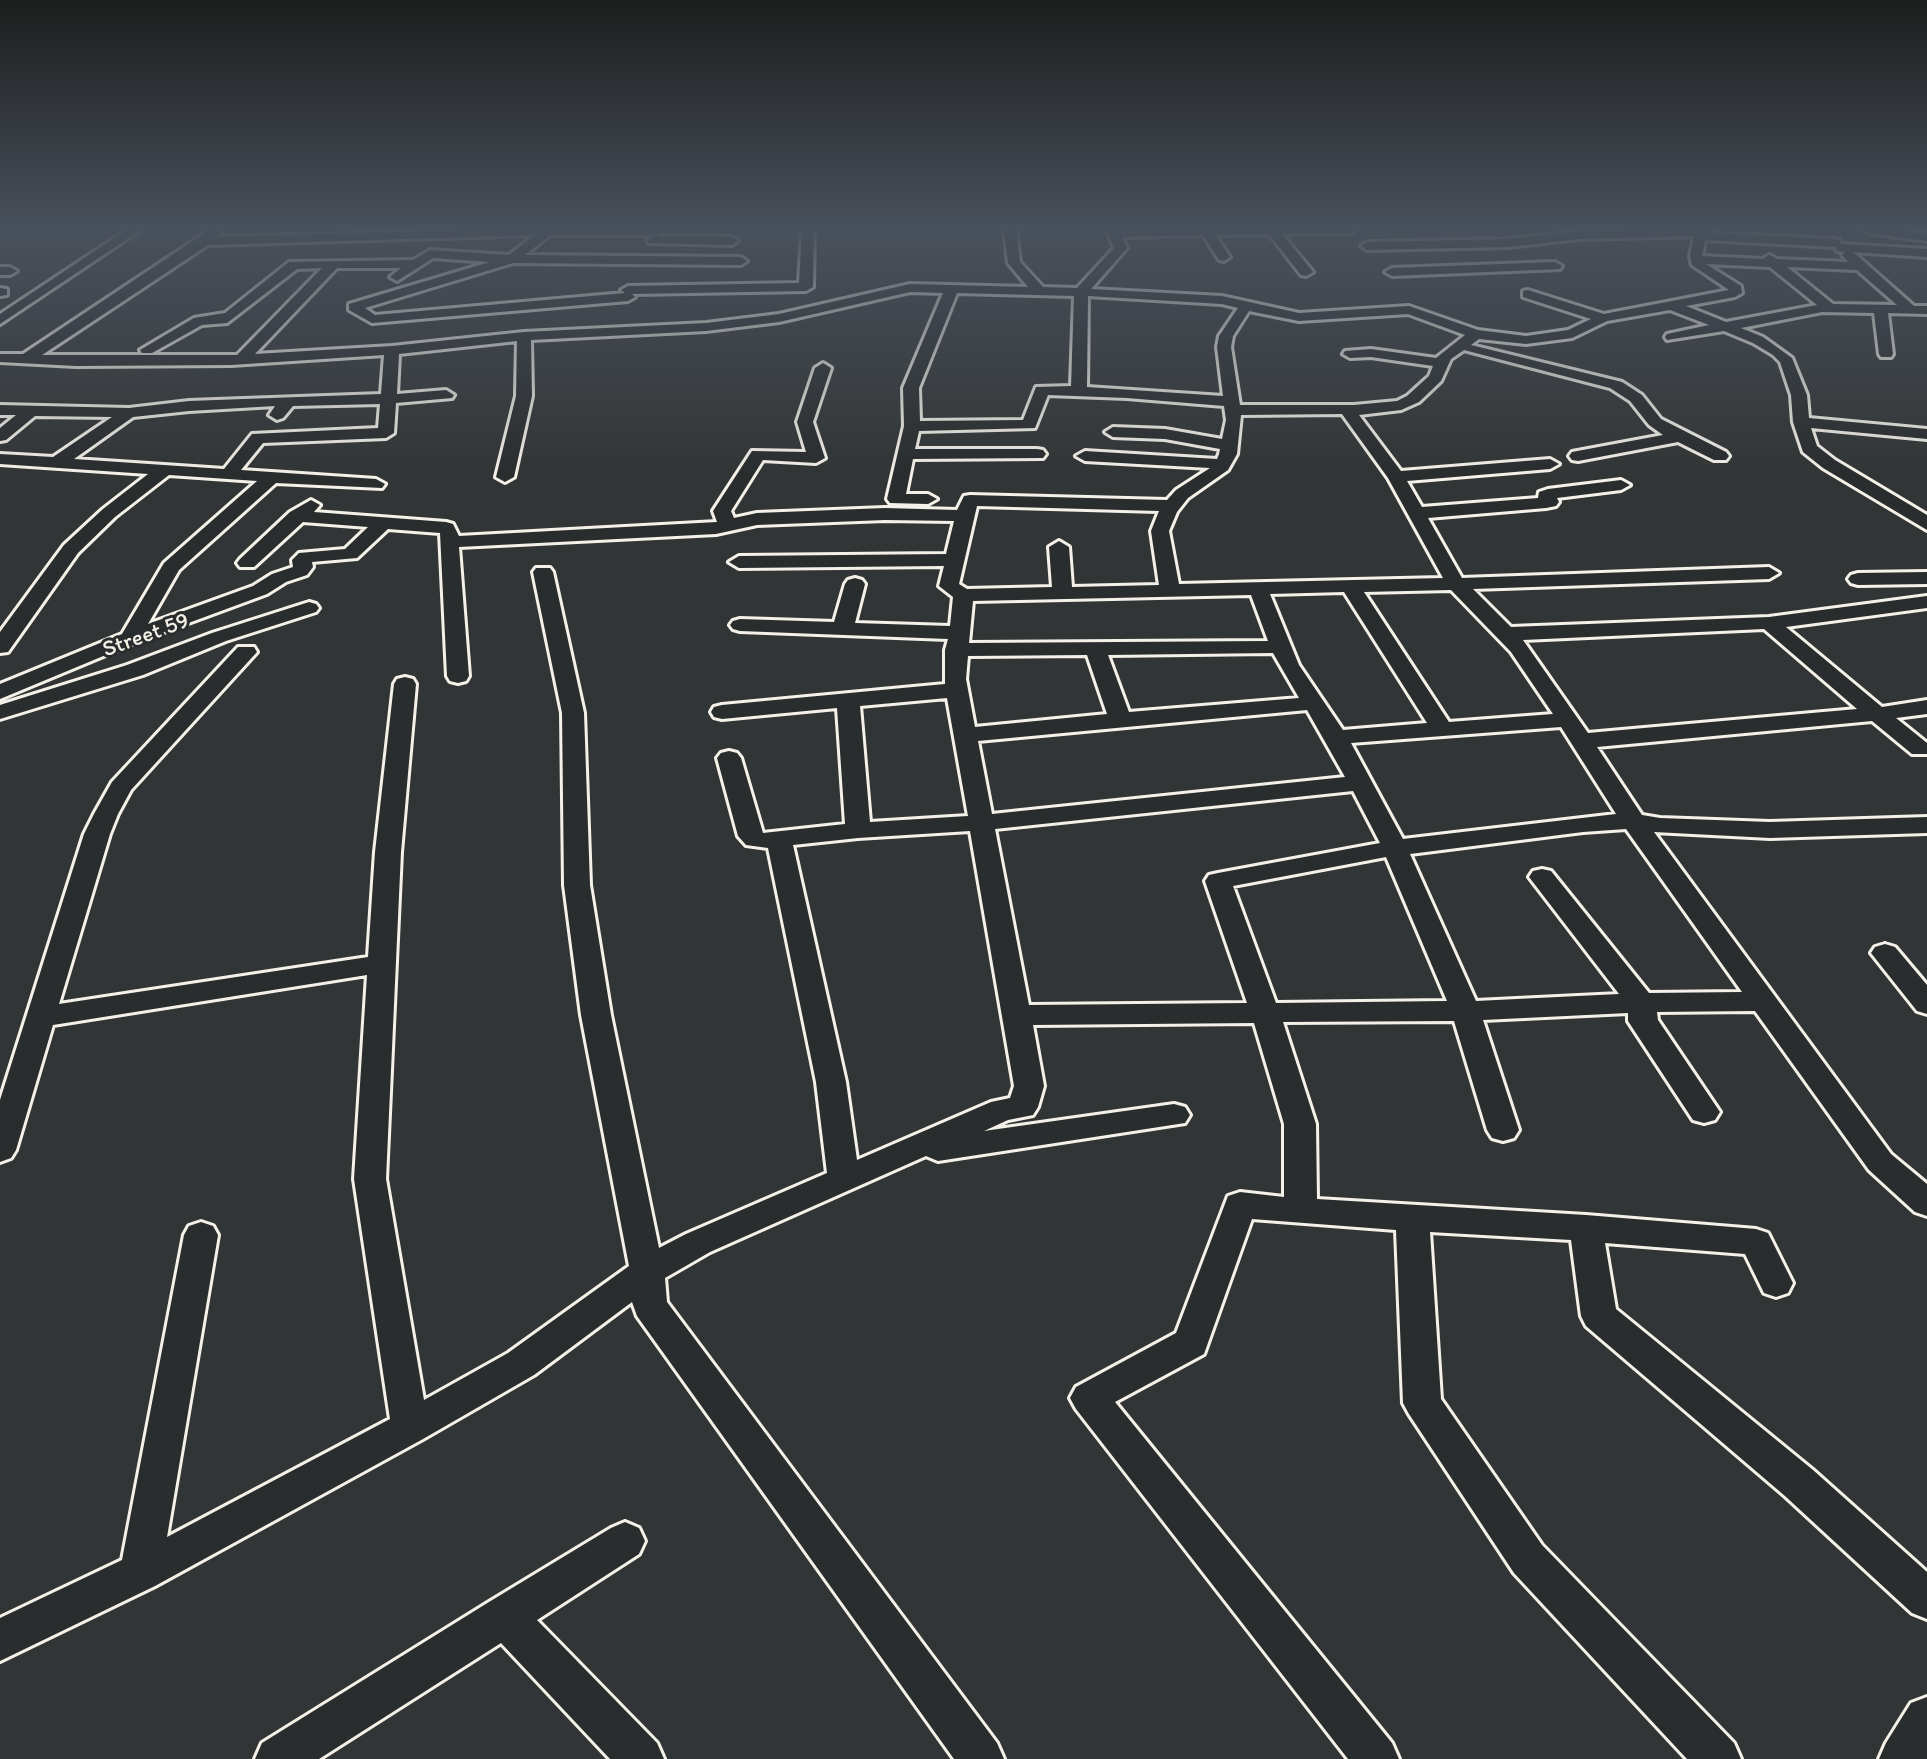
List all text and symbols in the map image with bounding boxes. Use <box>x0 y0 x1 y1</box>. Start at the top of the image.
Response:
street label: Street 59 <box>99 608 193 664</box>

